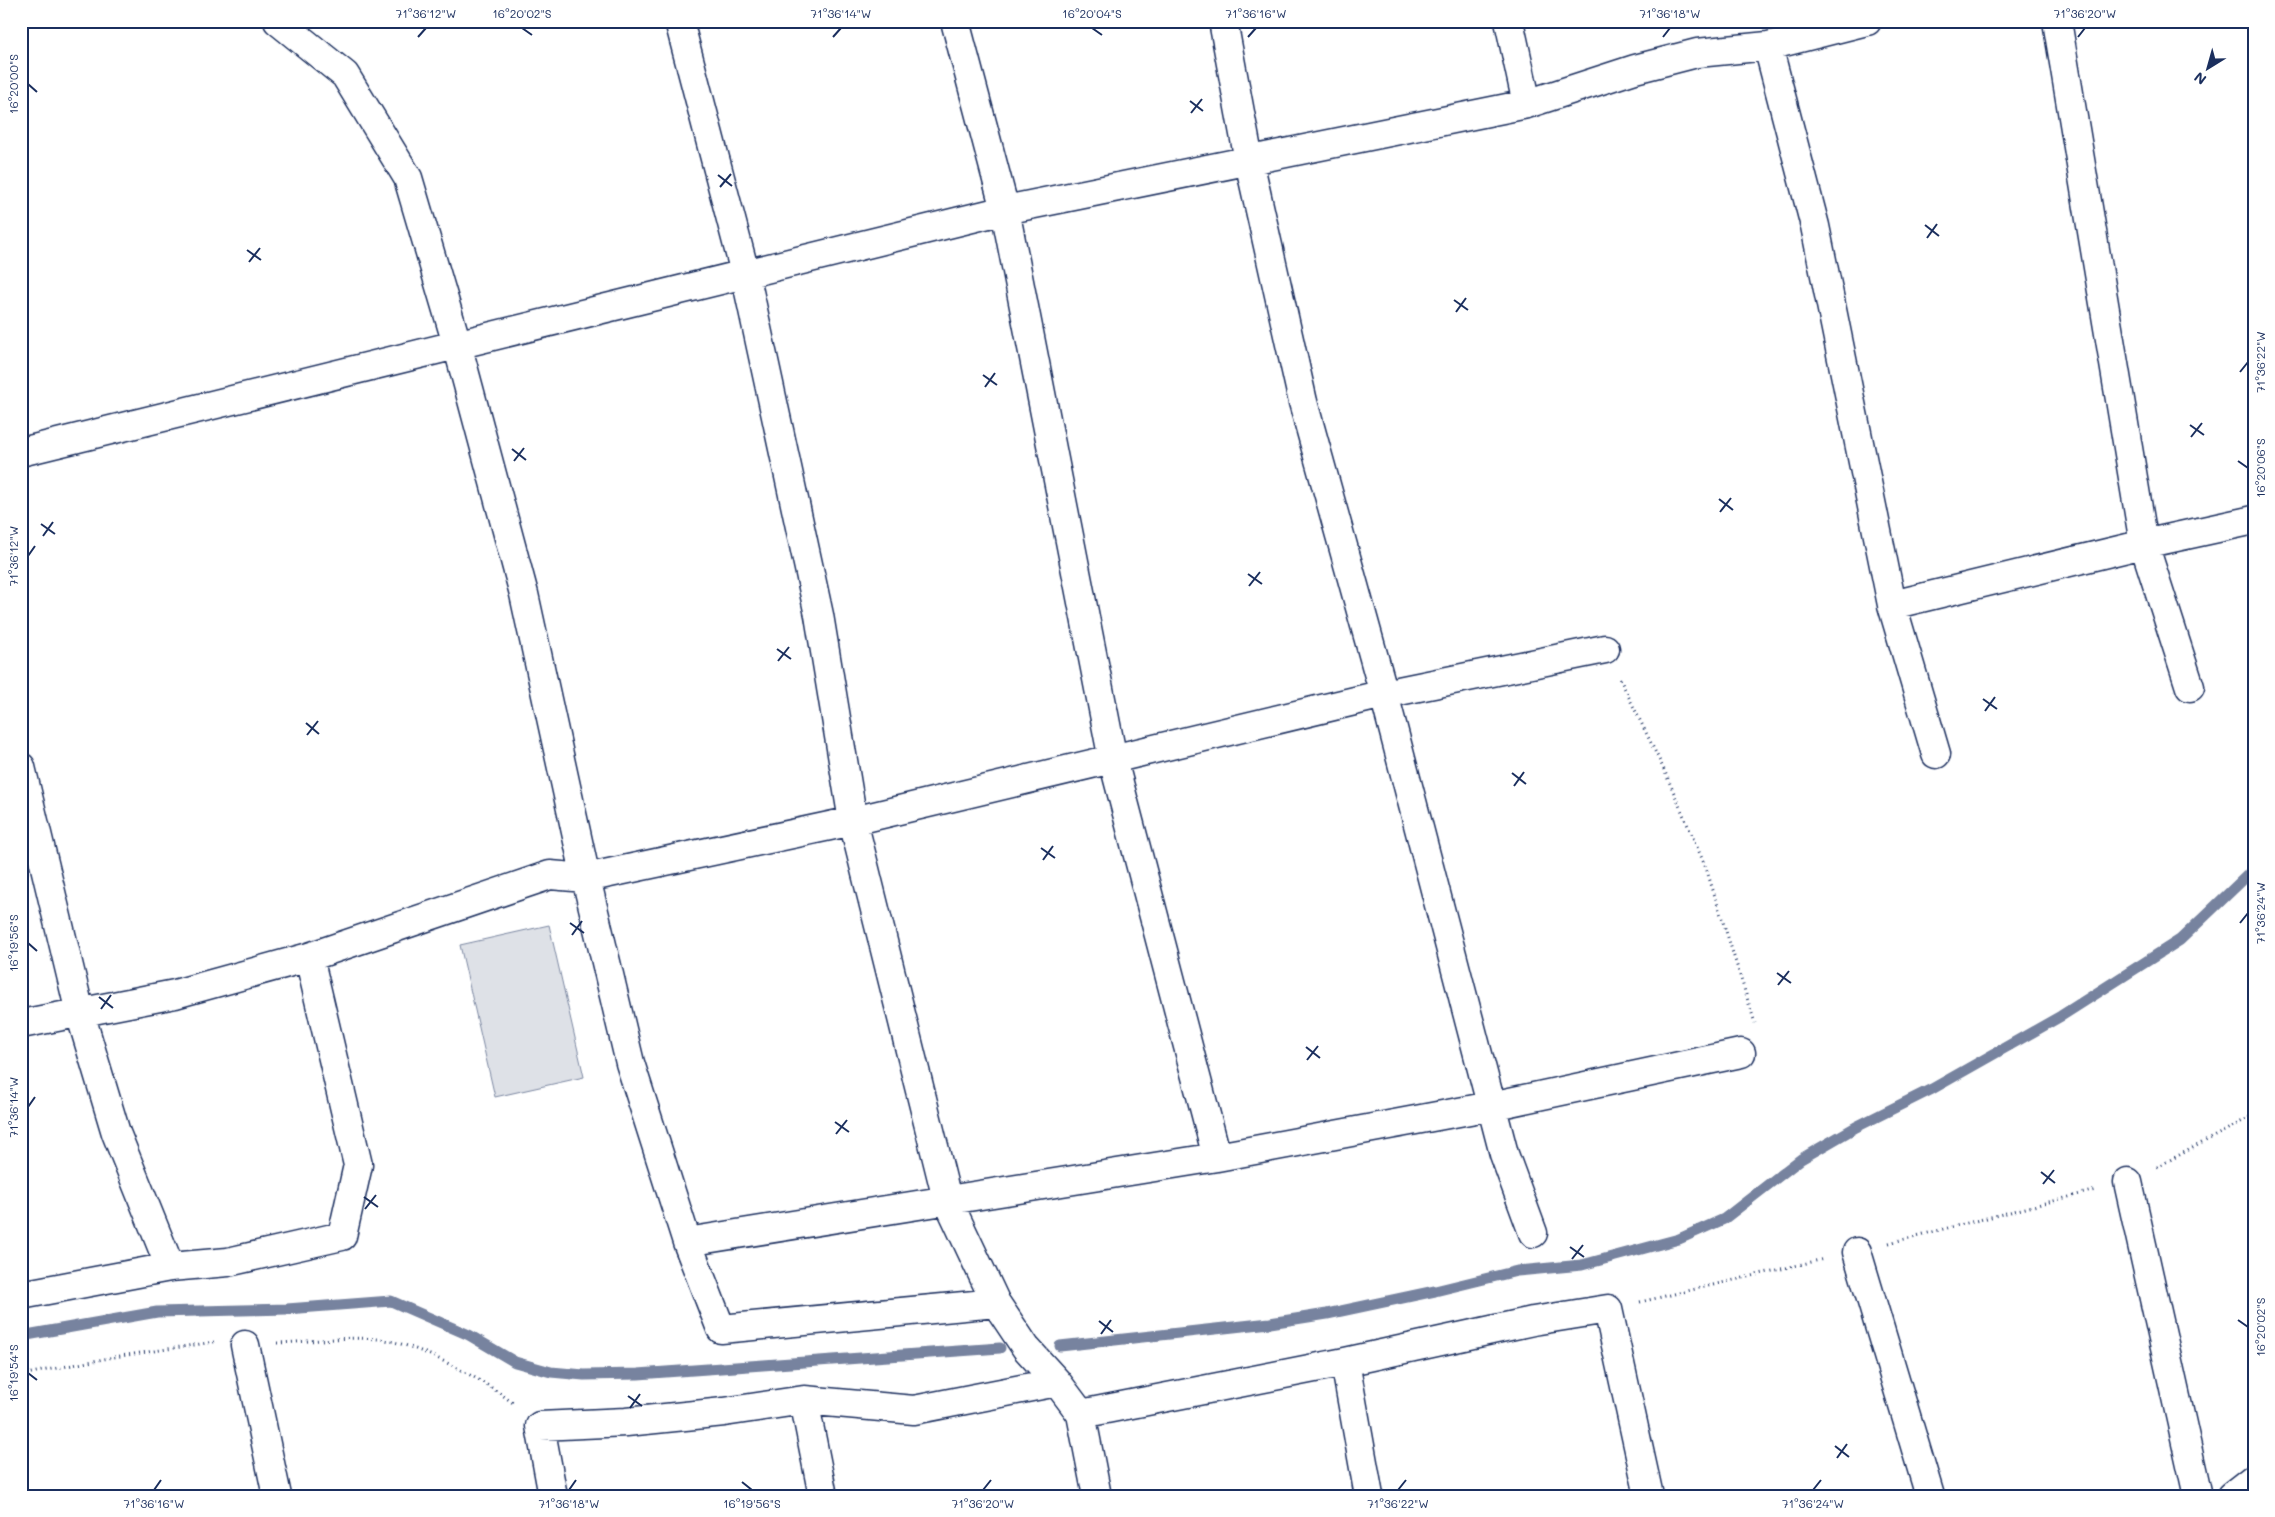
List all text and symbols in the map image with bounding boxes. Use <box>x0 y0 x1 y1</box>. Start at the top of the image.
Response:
text: 71°36'12"W <box>396 5 456 21</box>
text: 16°20'02"S <box>492 5 552 21</box>
text: 71°36'14"W <box>811 5 871 21</box>
text: 16°20'04"S <box>1062 5 1122 21</box>
text: 71°36'16"W <box>1226 5 1286 21</box>
text: 71°36'18"W <box>1640 5 1701 21</box>
text: 71°36'20"W <box>2054 5 2116 21</box>
north arrow <box>2182 42 2232 92</box>
text: 16°20'00"S <box>5 54 21 114</box>
text: N <box>2190 68 2210 90</box>
text: 71°36'22"W <box>2252 331 2268 393</box>
text: 16°20'06"S <box>2252 438 2268 498</box>
text: 71°36'12"W <box>5 526 21 586</box>
text: 71°36'24"W <box>2252 882 2268 944</box>
text: 16°19'56"S <box>5 914 21 972</box>
text: 71°36'14"W <box>5 1077 21 1137</box>
text: 16°20'02"S <box>2252 1297 2268 1357</box>
text: 16°19'54"S <box>5 1344 21 1402</box>
text: 71°36'16"W <box>124 1495 184 1511</box>
text: 71°36'18"W <box>539 1495 600 1511</box>
text: 16°19'56"S <box>723 1495 781 1511</box>
text: 71°36'20"W <box>952 1495 1014 1511</box>
text: 71°36'22"W <box>1367 1495 1429 1511</box>
text: 71°36'24"W <box>1782 1495 1844 1511</box>

